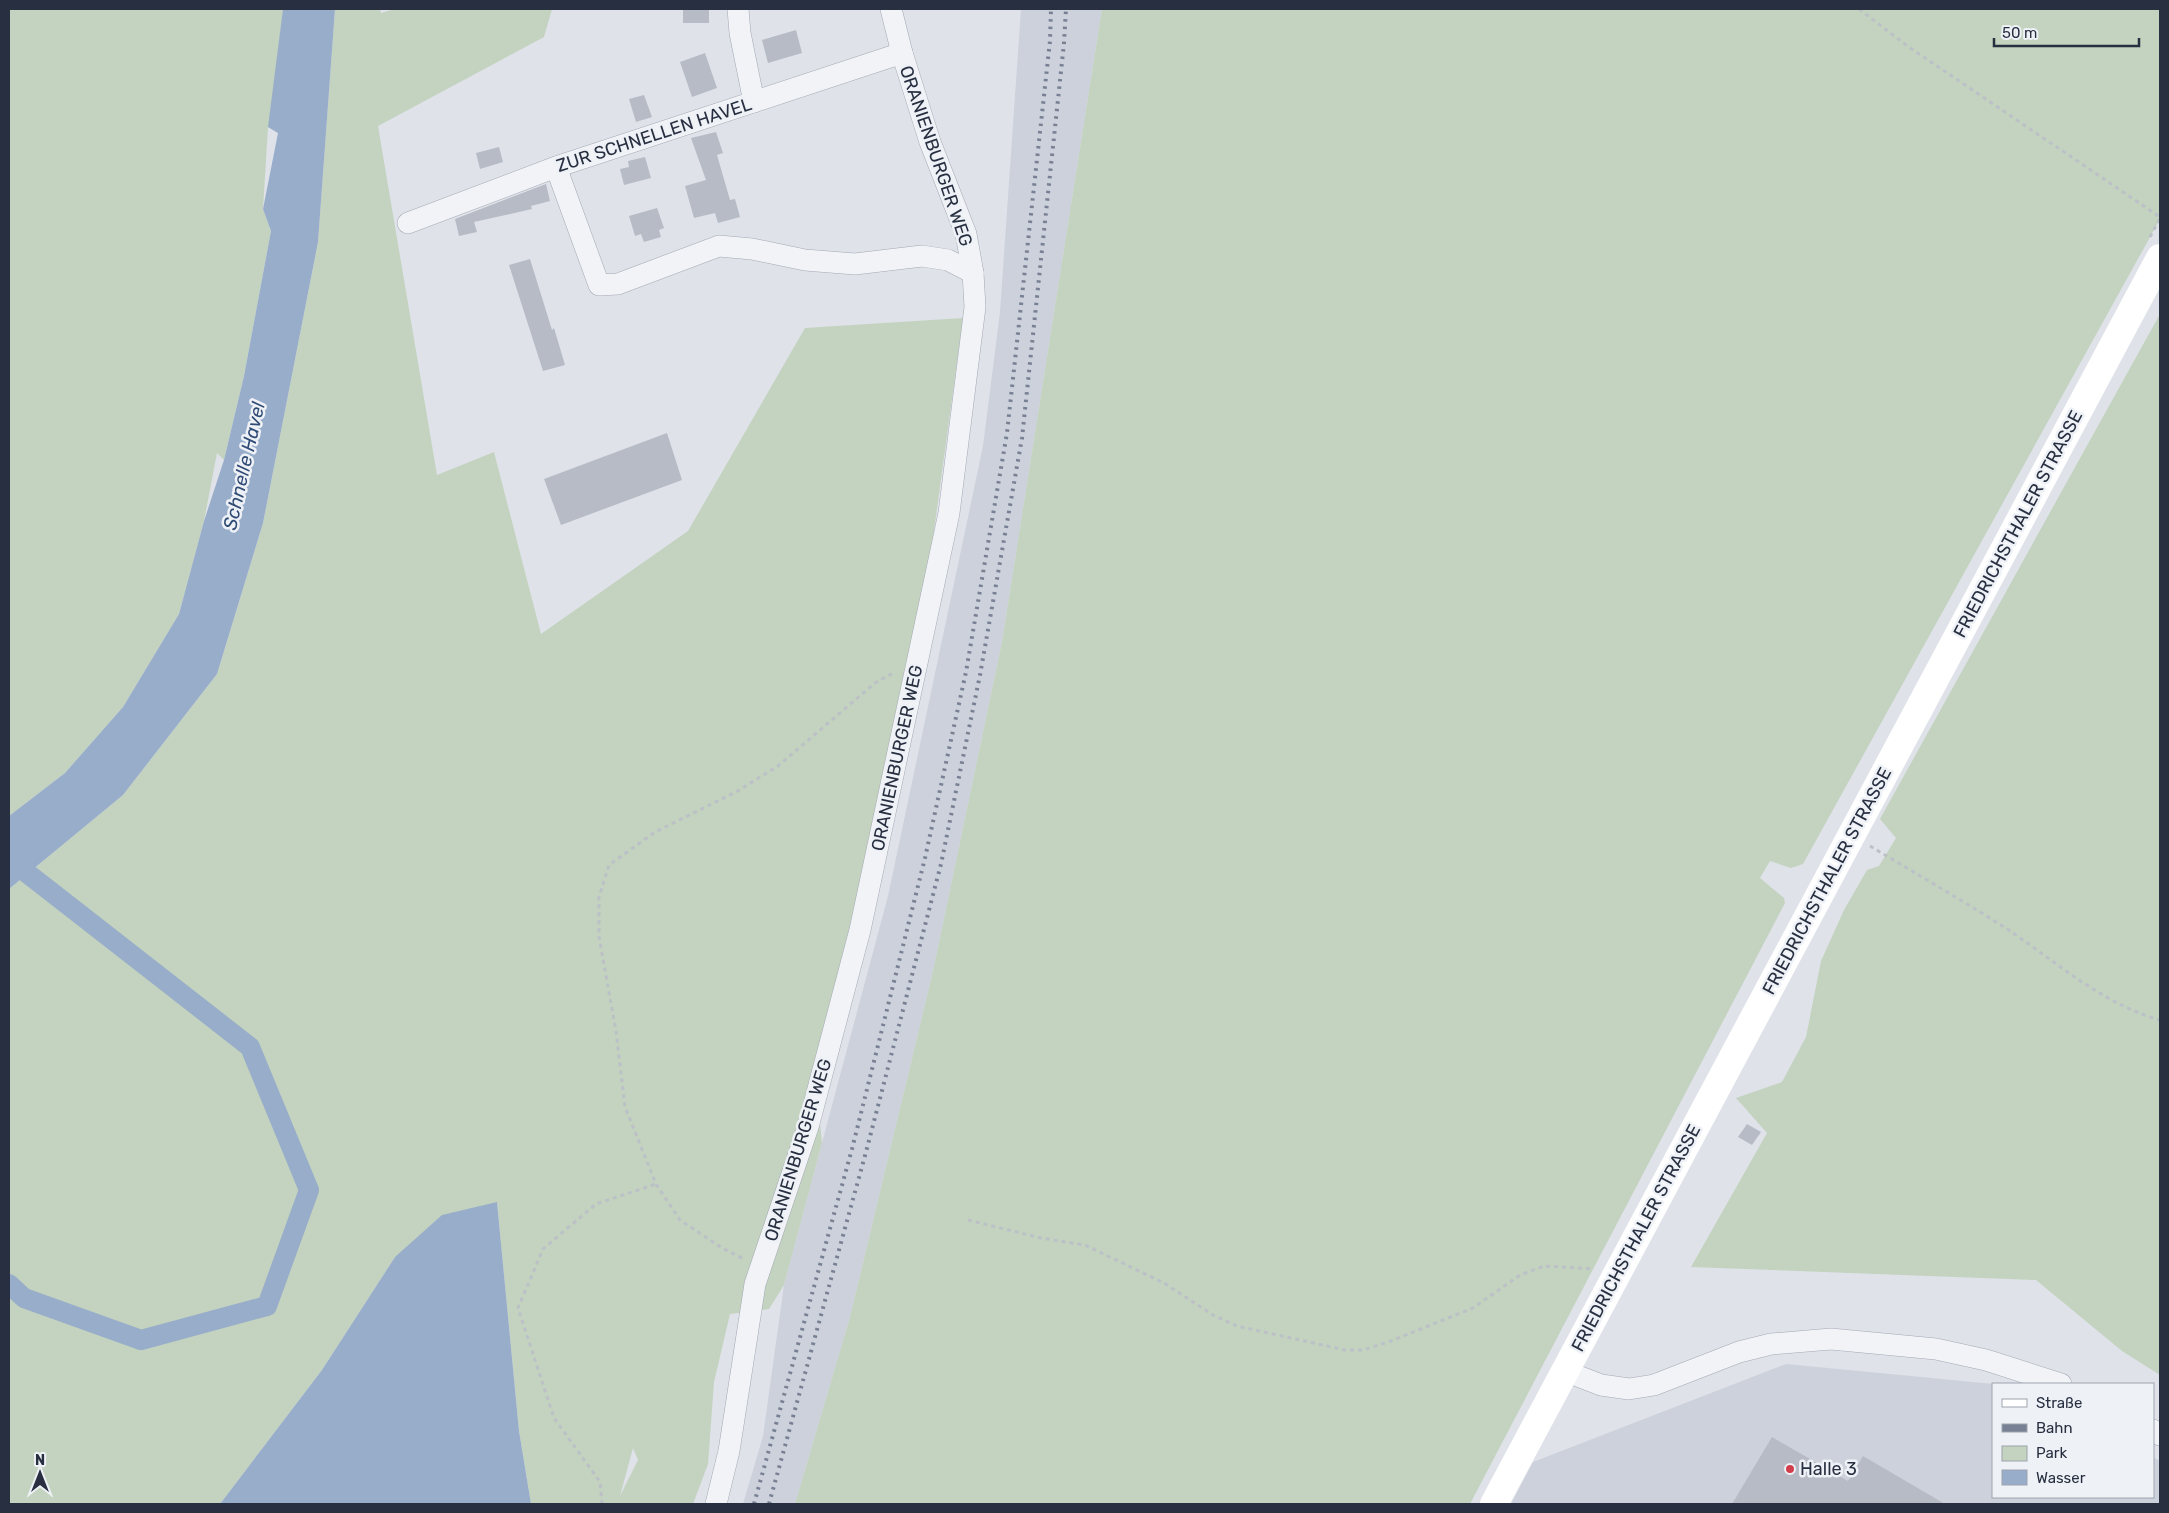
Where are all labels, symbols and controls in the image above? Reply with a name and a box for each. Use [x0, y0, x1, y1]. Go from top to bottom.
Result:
scale bar [1994, 15, 2139, 47]
text: 50 m [2002, 24, 2037, 42]
street label: ORANIENBURGER WEG [895, 63, 977, 249]
street label: ZUR SCHNELLEN HAVEL [554, 93, 754, 177]
water label: Schnelle Havel [218, 399, 270, 532]
street label: FRIEDRICHSTHALER STRASSE [1949, 407, 2087, 641]
street label: ORANIENBURGER WEG [867, 663, 927, 853]
street label: FRIEDRICHSTHALER STRASSE [1758, 764, 1896, 998]
street label: ORANIENBURGER WEG [760, 1056, 836, 1244]
street label: FRIEDRICHSTHALER STRASSE [1567, 1121, 1705, 1355]
legend [1992, 1383, 2154, 1498]
text: Straße [2036, 1394, 2082, 1412]
text: Bahn [2036, 1419, 2073, 1437]
text: Park [2036, 1444, 2067, 1462]
north arrow [15, 1448, 65, 1498]
text: N [35, 1452, 45, 1469]
place label: Halle 3 [1800, 1458, 1857, 1480]
marker: Halle 3 [1784, 1463, 1796, 1475]
text: Wasser [2036, 1469, 2086, 1487]

